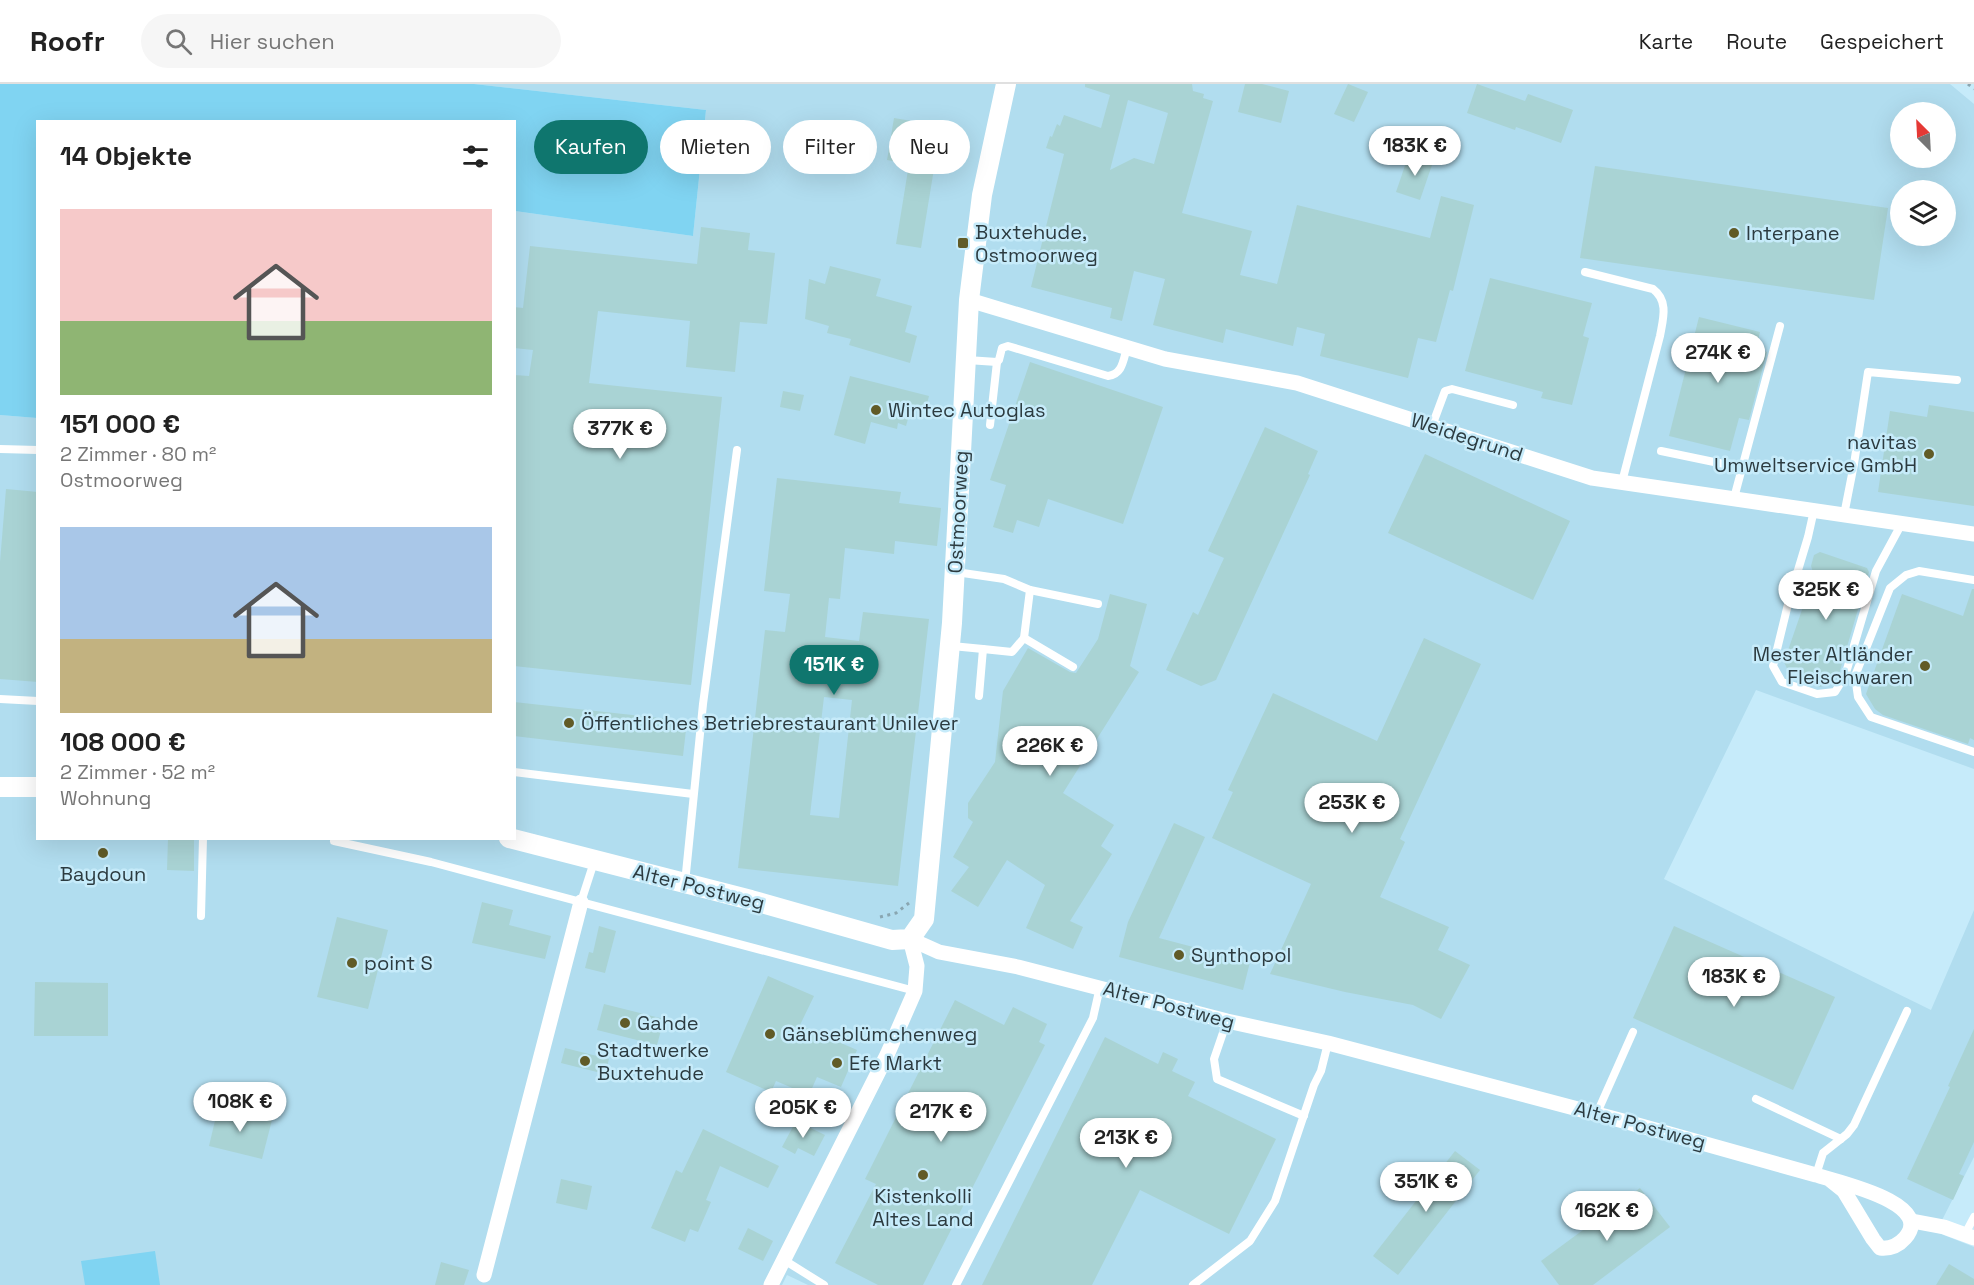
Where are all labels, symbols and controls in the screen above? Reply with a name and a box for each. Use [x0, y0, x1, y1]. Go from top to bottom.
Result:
search box [141, 14, 561, 68]
text: Roofr [30, 23, 105, 59]
icon: search [162, 25, 195, 58]
text: Hier suchen [210, 27, 335, 55]
text: Karte [1639, 28, 1693, 55]
text: Route [1726, 28, 1787, 55]
text: Gespeichert [1820, 28, 1944, 55]
north arrow [1890, 102, 1956, 168]
map controls [1890, 102, 1956, 246]
chip: Kaufen [534, 120, 648, 174]
chip: Mieten [660, 120, 771, 174]
chip: Filter [783, 120, 877, 174]
chip: Neu [889, 120, 970, 174]
pin: 183K € [1366, 126, 1464, 177]
text: 183K € [1383, 132, 1447, 158]
text: 14 Objekte [60, 139, 192, 173]
icon: filters [459, 140, 492, 173]
button: layers [1890, 180, 1956, 246]
place label: Buxtehude, Ostmoorweg [975, 219, 1098, 268]
place label: Interpane [1746, 220, 1840, 246]
marker: Interpane [1727, 226, 1741, 240]
marker: Buxtehude, Ostmoorweg [956, 236, 970, 250]
icon: home [222, 248, 330, 356]
pin: 274K € [1669, 333, 1767, 384]
text: 274K € [1685, 339, 1751, 365]
place label: Wintec Autoglas [888, 397, 1046, 423]
marker: Wintec Autoglas [869, 403, 883, 417]
text: 151 000 € [60, 407, 180, 441]
street label: Weidegrund [1408, 407, 1526, 467]
pin: 377K € [571, 409, 669, 460]
text: 377K € [587, 415, 653, 441]
place label: navitas Umweltservice GmbH [1714, 429, 1917, 478]
text: 2 Zimmer · 80 m² [60, 441, 216, 467]
marker: navitas Umweltservice GmbH [1922, 447, 1936, 461]
street label: Ostmoorweg [942, 450, 974, 574]
text: Ostmoorweg [60, 467, 183, 493]
icon: home [222, 566, 330, 674]
pin: 325K € [1777, 570, 1875, 621]
text: 325K € [1792, 576, 1860, 602]
place label: Mester Altländer Fleischwaren [1753, 641, 1913, 690]
pin: 151K € [785, 645, 883, 696]
text: 151K € [804, 651, 864, 677]
marker: Mester Altländer Fleischwaren [1918, 659, 1932, 673]
place label: Öffentliches Betriebrestaurant Unilever [581, 710, 958, 736]
marker: Öffentliches Betriebrestaurant Unilever [562, 716, 576, 730]
text: 108 000 € [60, 725, 186, 759]
pin: 226K € [1001, 726, 1099, 777]
text: 226K € [1016, 732, 1084, 758]
text: 2 Zimmer · 52 m² [60, 759, 215, 785]
pin: 253K € [1303, 783, 1401, 834]
text: Wohnung [60, 785, 151, 811]
text: 253K € [1318, 789, 1386, 815]
marker: Baydoun [96, 846, 110, 860]
street label: Alter Postweg [630, 858, 768, 916]
place label: Baydoun [60, 861, 146, 887]
place label: Synthopol [1191, 942, 1291, 968]
marker: Synthopol [1172, 948, 1186, 962]
place label: point S [364, 950, 433, 976]
marker: point S [345, 956, 359, 970]
pin: 183K € [1685, 957, 1783, 1008]
text: 183K € [1702, 963, 1766, 989]
street label: Alter Postweg [1100, 975, 1238, 1035]
place label: Gahde [637, 1010, 699, 1036]
marker: Gahde [618, 1016, 632, 1030]
place label: Gänseblümchenweg [782, 1021, 977, 1047]
marker: Gänseblümchenweg [763, 1027, 777, 1041]
place label: Stadtwerke Buxtehude [597, 1037, 709, 1086]
place label: Efe Markt [849, 1050, 942, 1076]
marker: Stadtwerke Buxtehude [578, 1054, 592, 1068]
marker: Efe Markt [830, 1056, 844, 1070]
pin: 108K € [191, 1082, 289, 1133]
text: 108K € [207, 1088, 273, 1114]
pin: 205K € [754, 1088, 852, 1139]
pin: 217K € [892, 1092, 990, 1143]
text: 205K € [769, 1094, 837, 1120]
street label: Alter Postweg [1571, 1095, 1709, 1155]
text: 217K € [909, 1098, 973, 1124]
pin: 213K € [1077, 1118, 1175, 1169]
text: 213K € [1094, 1124, 1158, 1150]
pin: 351K € [1377, 1162, 1475, 1213]
marker: Kistenkolli Altes Land [916, 1168, 930, 1182]
text: 351K € [1394, 1168, 1458, 1194]
place label: Kistenkolli Altes Land [872, 1183, 974, 1232]
pin: 162K € [1558, 1191, 1656, 1242]
text: 162K € [1575, 1197, 1639, 1223]

